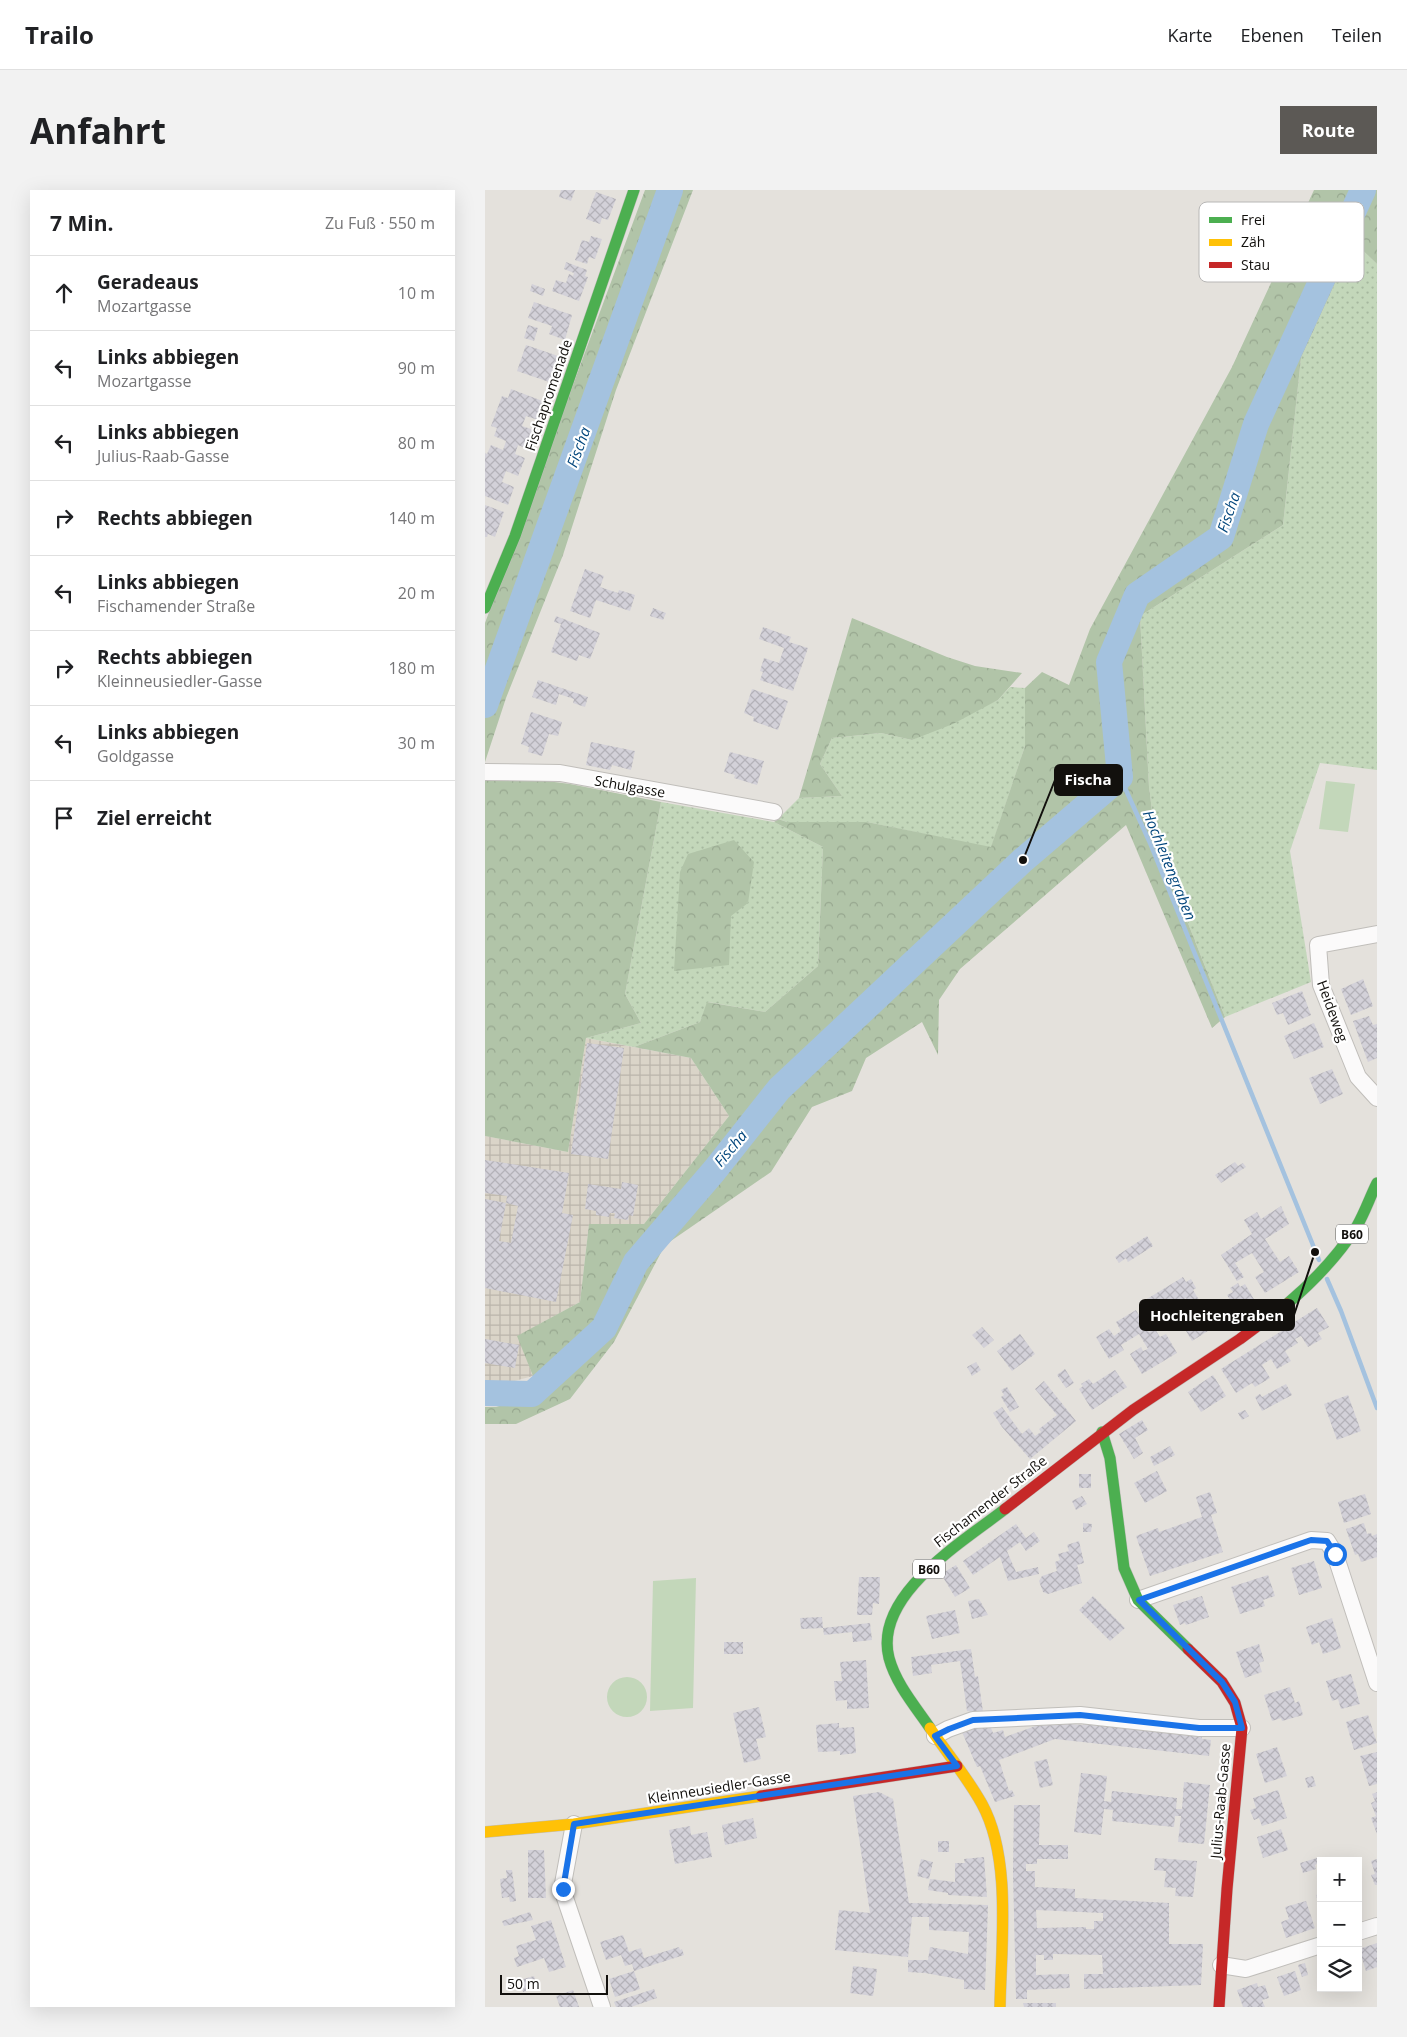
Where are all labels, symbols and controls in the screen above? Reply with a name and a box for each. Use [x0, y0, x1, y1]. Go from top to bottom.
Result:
text: Trailo [25, 18, 94, 51]
text: Karte [1168, 23, 1212, 47]
text: Ebenen [1240, 23, 1304, 47]
text: Teilen [1332, 23, 1382, 47]
button: Route [1280, 106, 1377, 154]
text: Anfahrt [30, 107, 166, 154]
legend [1199, 202, 1364, 282]
text: 7 Min. [50, 209, 113, 237]
text: Frei [1241, 210, 1265, 229]
text: Zu Fuß · 550 m [325, 212, 435, 234]
text: Zäh [1241, 232, 1265, 251]
text: Stau [1241, 255, 1270, 274]
text: Geradeaus [97, 269, 199, 295]
icon: ahead [50, 279, 78, 307]
text: 10 m [398, 282, 435, 304]
text: Mozartgasse [97, 295, 191, 317]
street label: Fischapromenade [520, 337, 576, 453]
text: Links abbiegen [97, 344, 239, 370]
icon: left [50, 354, 78, 382]
text: 90 m [398, 357, 435, 379]
text: Mozartgasse [97, 370, 191, 392]
text: Links abbiegen [97, 419, 239, 445]
water label: Fischa [562, 424, 595, 470]
icon: left [50, 429, 78, 457]
text: 80 m [398, 432, 435, 454]
text: Julius-Raab-Gasse [97, 445, 229, 467]
water label: Fischa [1212, 489, 1244, 535]
icon: right [50, 504, 78, 532]
text: Rechts abbiegen [97, 505, 253, 531]
text: 140 m [389, 507, 435, 529]
text: Links abbiegen [97, 569, 239, 595]
icon: left [50, 579, 78, 607]
text: 20 m [398, 582, 435, 604]
text: Fischamender Straße [97, 595, 255, 617]
text: Rechts abbiegen [97, 644, 253, 670]
icon: right [50, 654, 78, 682]
text: 180 m [389, 657, 435, 679]
text: Kleinneusiedler-Gasse [97, 670, 262, 692]
text: Links abbiegen [97, 719, 239, 745]
icon: left [50, 729, 78, 757]
text: 30 m [398, 732, 435, 754]
text: Goldgasse [97, 745, 174, 767]
callout: Fischa [1055, 765, 1122, 795]
text: Fischa [1065, 769, 1111, 789]
street label: Schulgasse [593, 770, 667, 802]
icon: arrive [50, 804, 78, 832]
text: Ziel erreicht [97, 805, 212, 831]
water label: Hochleitengraben [1139, 807, 1201, 923]
street label: Heideweg [1313, 977, 1353, 1045]
water label: Fischa [709, 1125, 751, 1170]
road number: B60 [1336, 1224, 1368, 1244]
callout: Hochleitengraben [1140, 1300, 1294, 1330]
text: Hochleitengraben [1150, 1305, 1284, 1325]
street label: Fischamender Straße [930, 1451, 1051, 1551]
route start [1324, 1543, 1347, 1566]
road number: B60 [913, 1560, 945, 1578]
street label: Julius-Raab-Gasse [1205, 1742, 1235, 1861]
street label: Kleinneusiedler-Gasse [646, 1766, 792, 1808]
map controls [1317, 1857, 1362, 1992]
button: + [1317, 1857, 1362, 1902]
route end [552, 1878, 575, 1901]
button: − [1317, 1902, 1362, 1947]
button: layers [1317, 1947, 1362, 1992]
scale bar [500, 1972, 607, 1995]
text: 50 m [507, 1974, 540, 1993]

